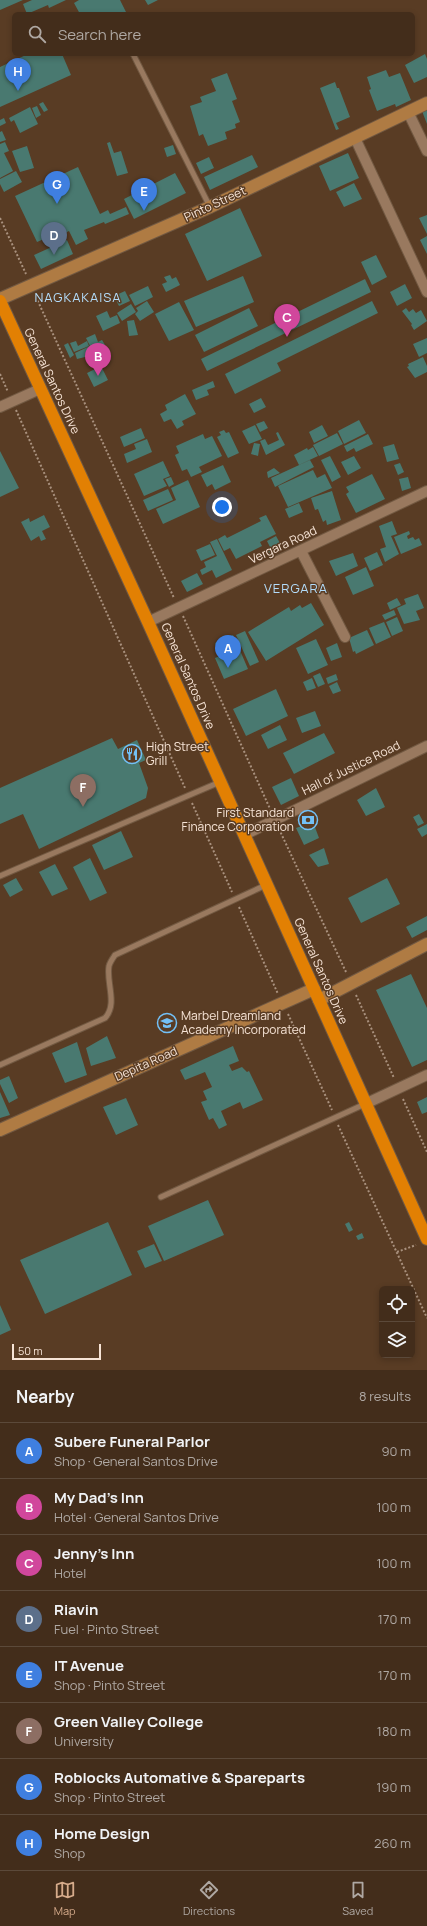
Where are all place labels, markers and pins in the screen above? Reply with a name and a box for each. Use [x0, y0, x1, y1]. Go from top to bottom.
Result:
pin: H [5, 58, 31, 91]
pin: G [44, 171, 70, 204]
pin: E [131, 178, 157, 211]
pin: D [41, 222, 67, 255]
pin: C [274, 304, 300, 337]
pin: B [85, 343, 111, 376]
pin: A [215, 635, 241, 668]
place label: High Street Grill [146, 738, 209, 769]
restaurant icon: High Street Grill [121, 743, 143, 765]
pin: F [70, 774, 96, 807]
place label: First Standard Finance Corporation [182, 804, 294, 835]
bank icon: First Standard Finance Corporation [297, 809, 319, 831]
place label: Marbel Dreamland Academy Incorporated [181, 1007, 306, 1038]
school or university icon: Marbel Dreamland Academy Incorporated [156, 1012, 178, 1034]

